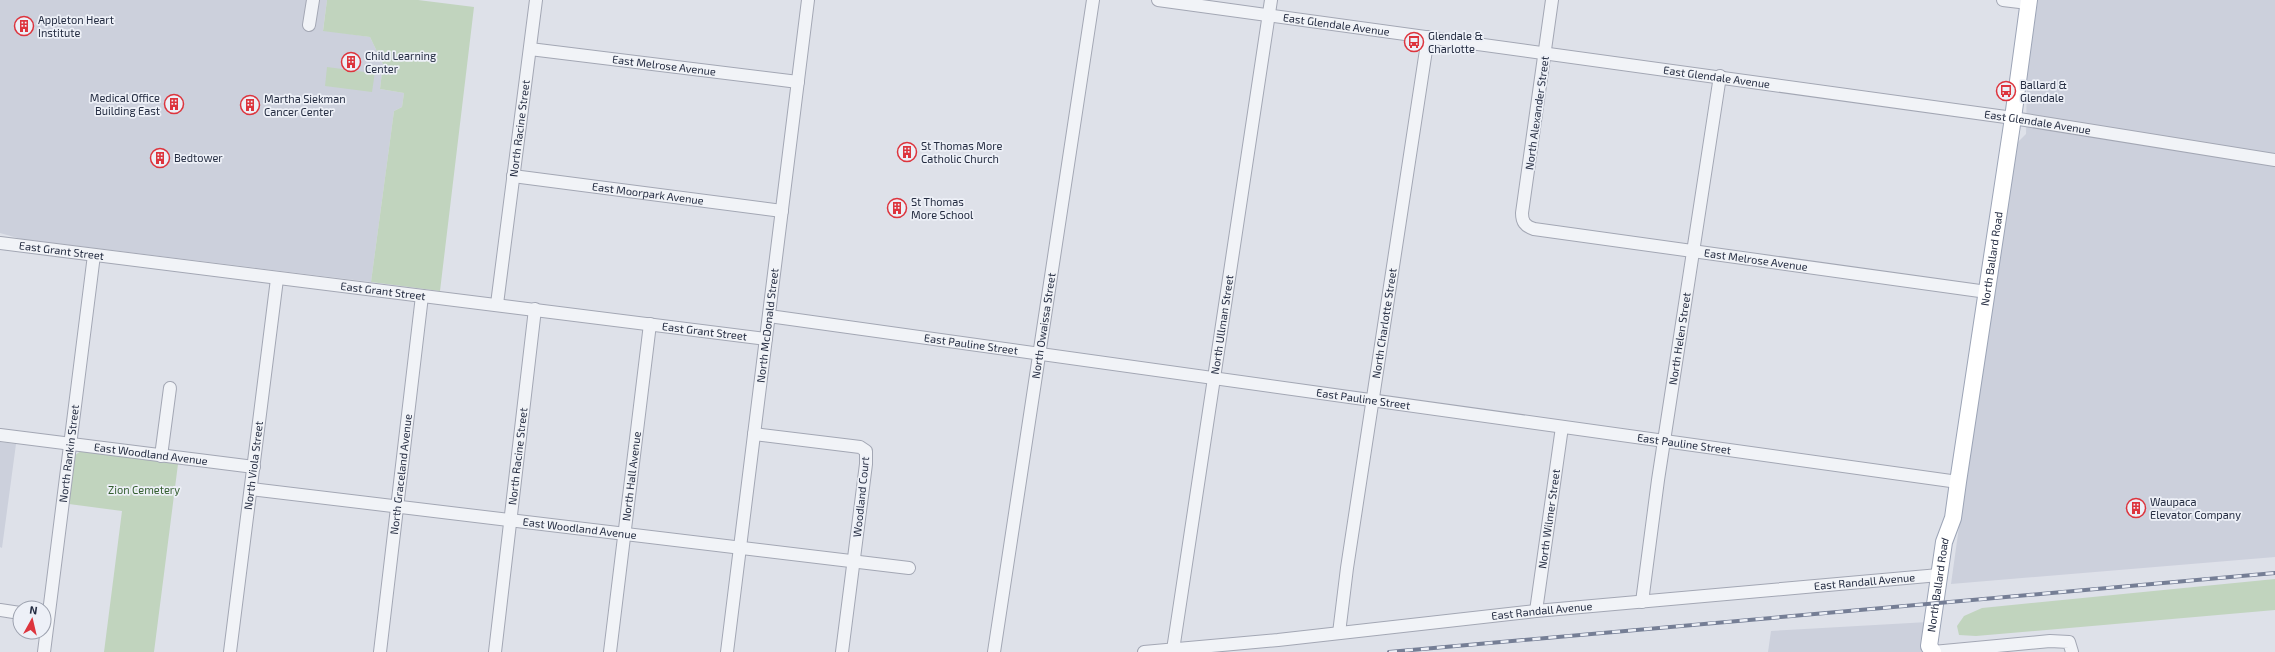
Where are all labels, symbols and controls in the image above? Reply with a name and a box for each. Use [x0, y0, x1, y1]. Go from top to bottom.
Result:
street label: East Glendale Avenue [1282, 10, 1391, 38]
place label: Appleton Heart Institute [38, 13, 114, 39]
building icon: Appleton Heart Institute [13, 15, 35, 37]
place label: Glendale & Charlotte [1428, 29, 1483, 55]
bus stop icon: Glendale & Charlotte [1403, 31, 1425, 53]
place label: Child Learning Center [365, 49, 436, 75]
building icon: Child Learning Center [340, 51, 362, 73]
street label: East Melrose Avenue [611, 52, 717, 78]
street label: North Alexander Street [1522, 55, 1551, 171]
street label: East Glendale Avenue [1663, 63, 1771, 90]
place label: Ballard & Glendale [2020, 78, 2067, 104]
street label: North Racine Street [506, 79, 532, 178]
bus stop icon: Ballard & Glendale [1995, 80, 2017, 102]
place label: Medical Office Building East [90, 91, 160, 117]
place label: Martha Siekman Cancer Center [264, 92, 346, 118]
building icon: Medical Office Building East [163, 93, 185, 115]
building icon: Martha Siekman Cancer Center [239, 94, 261, 116]
street label: East Glendale Avenue [1984, 107, 2092, 136]
place label: St Thomas More Catholic Church [921, 139, 1002, 165]
building icon: St Thomas More Catholic Church [896, 141, 918, 163]
building icon: Bedtower [149, 147, 171, 169]
place label: Bedtower [174, 151, 223, 164]
street label: East Moorpark Avenue [591, 179, 705, 207]
place label: St Thomas More School [911, 195, 974, 221]
building icon: St Thomas More School [886, 197, 908, 219]
street label: North Ballard Road [1978, 211, 2005, 307]
street label: East Grant Street [18, 238, 105, 262]
street label: East Melrose Avenue [1703, 246, 1809, 273]
street label: North McDonald Street [754, 267, 781, 383]
street label: North Charlotte Street [1369, 267, 1399, 379]
street label: North Owaissa Street [1029, 272, 1058, 380]
street label: North Ullman Street [1208, 274, 1235, 375]
street label: East Grant Street [340, 279, 426, 302]
street label: North Helen Street [1666, 291, 1693, 386]
street label: East Grant Street [661, 319, 748, 343]
street label: East Pauline Street [923, 331, 1019, 357]
street label: East Pauline Street [1316, 385, 1411, 411]
street label: North Rankin Street [56, 404, 81, 503]
street label: North Racine Street [505, 407, 529, 506]
street label: North Graceland Avenue [387, 413, 414, 535]
street label: North Viola Street [241, 420, 265, 511]
street label: East Pauline Street [1636, 430, 1732, 456]
street label: North Hall Avenue [619, 431, 643, 522]
street label: East Woodland Avenue [93, 440, 209, 467]
street label: Woodland Court [850, 456, 871, 538]
street label: North Wilmer Street [1535, 468, 1562, 570]
park label: Zion Cemetery [108, 483, 180, 496]
place label: Waupaca Elevator Company [2150, 495, 2241, 521]
building icon: Waupaca Elevator Company [2125, 497, 2147, 519]
street label: East Woodland Avenue [522, 515, 637, 541]
street label: North Ballard Road [1924, 535, 1951, 633]
street label: East Randall Avenue [1813, 570, 1916, 592]
street label: East Randall Avenue [1491, 599, 1593, 622]
north arrow [12, 600, 52, 640]
text: N [29, 603, 38, 617]

